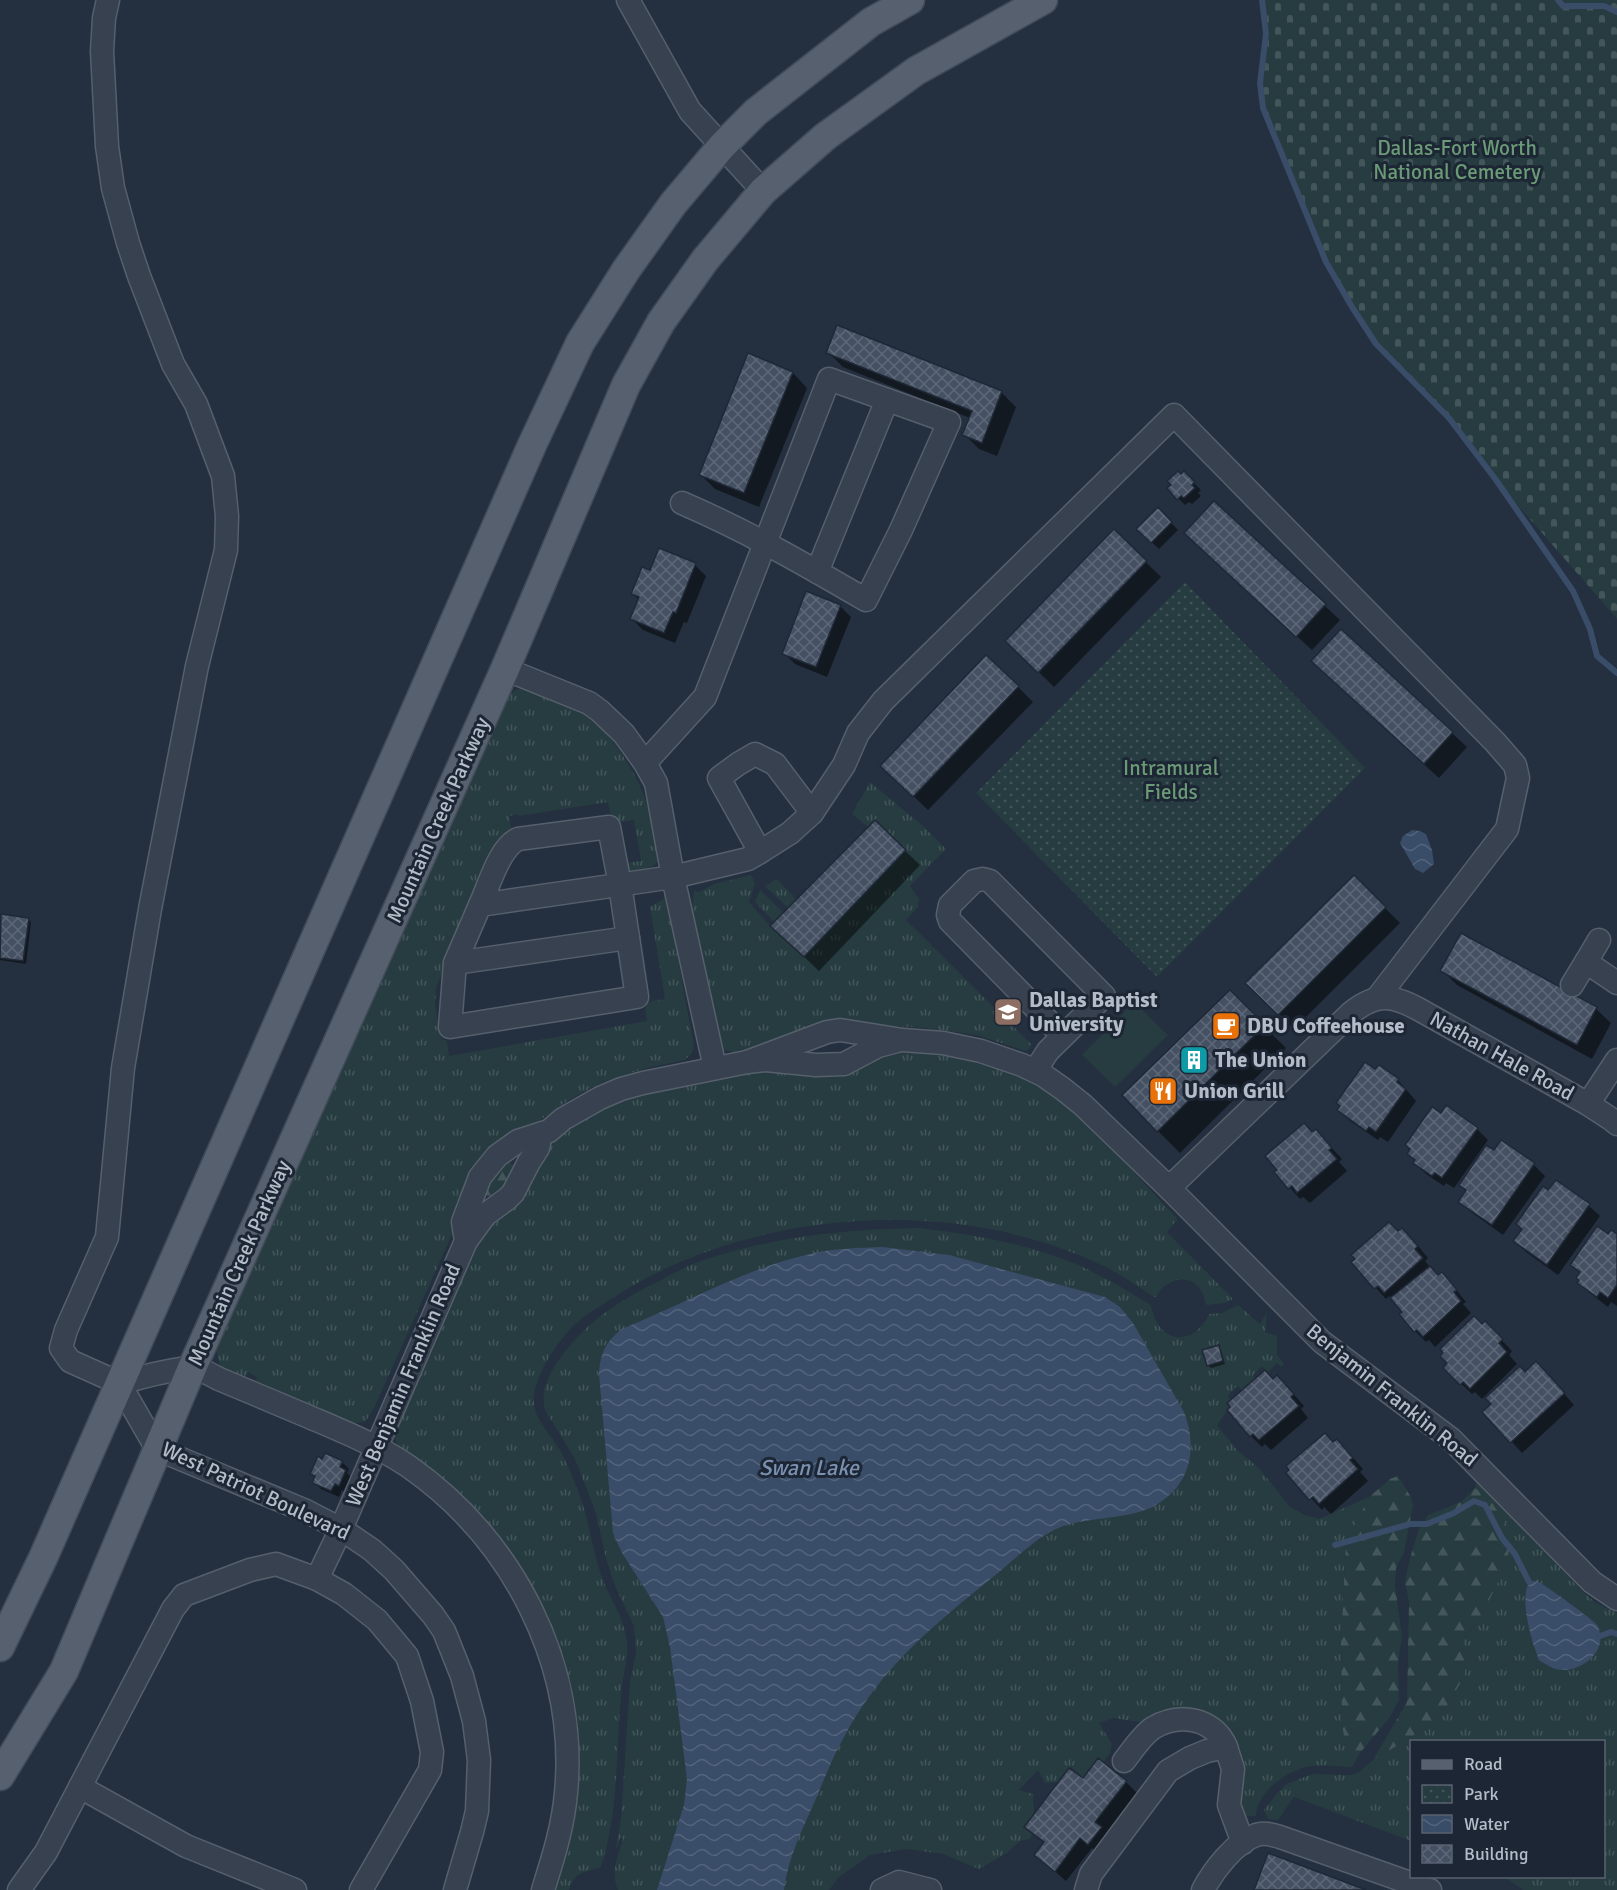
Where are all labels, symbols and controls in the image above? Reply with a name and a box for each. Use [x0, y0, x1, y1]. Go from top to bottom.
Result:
park label: Dallas-Fort Worth National Cemetery [1373, 135, 1541, 185]
street label: Mountain Creek Parkway [381, 713, 495, 927]
park label: Intramural Fields [1123, 755, 1219, 805]
place label: Dallas Baptist University [1029, 987, 1158, 1037]
school or university icon: Dallas Baptist University [992, 996, 1024, 1028]
street label: Nathan Hale Road [1425, 1006, 1579, 1106]
cafe icon: DBU Coffeehouse [1210, 1010, 1242, 1042]
place label: DBU Coffeehouse [1247, 1013, 1405, 1039]
building icon: The Union [1178, 1044, 1210, 1076]
place label: The Union [1215, 1047, 1307, 1073]
restaurant icon: Union Grill [1147, 1075, 1179, 1107]
place label: Union Grill [1184, 1078, 1285, 1104]
street label: Mountain Creek Parkway [182, 1156, 296, 1370]
street label: West Benjamin Franklin Road [340, 1260, 466, 1510]
street label: Benjamin Franklin Road [1301, 1318, 1483, 1472]
street label: West Patriot Boulevard [158, 1436, 354, 1546]
water label: Swan Lake [759, 1454, 860, 1481]
legend [1410, 1740, 1605, 1878]
text: Road [1464, 1753, 1503, 1775]
text: Park [1464, 1783, 1499, 1805]
text: Water [1464, 1813, 1510, 1835]
text: Building [1464, 1843, 1528, 1865]

